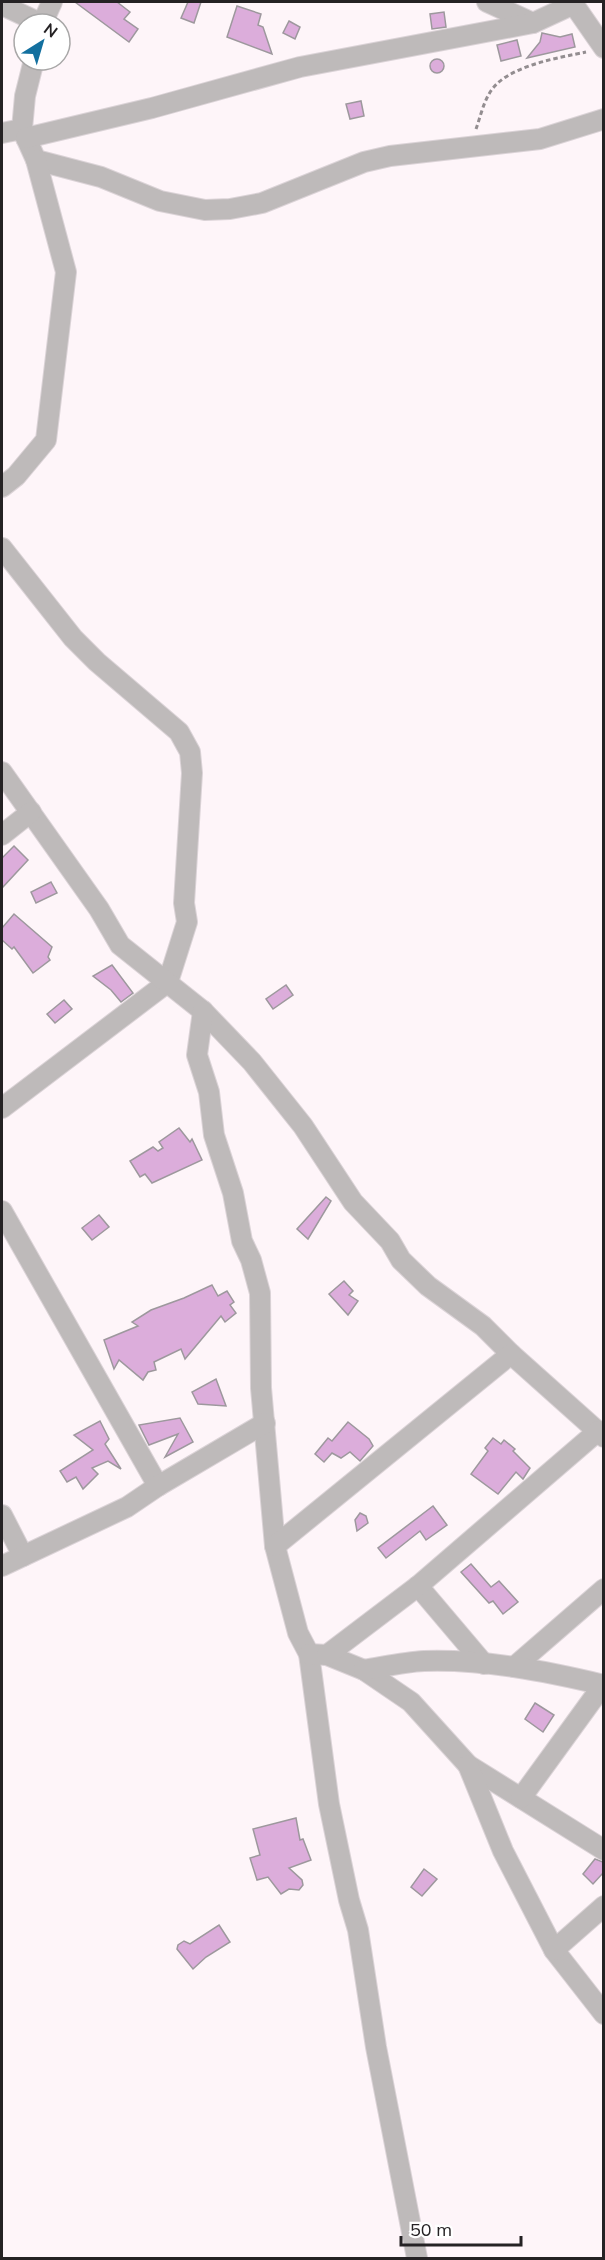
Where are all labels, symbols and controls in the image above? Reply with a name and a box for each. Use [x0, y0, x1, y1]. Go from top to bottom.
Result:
north arrow [12, 12, 72, 72]
text: N [40, 18, 62, 42]
scale bar [401, 2209, 521, 2247]
text: 50 m [410, 2218, 452, 2241]

